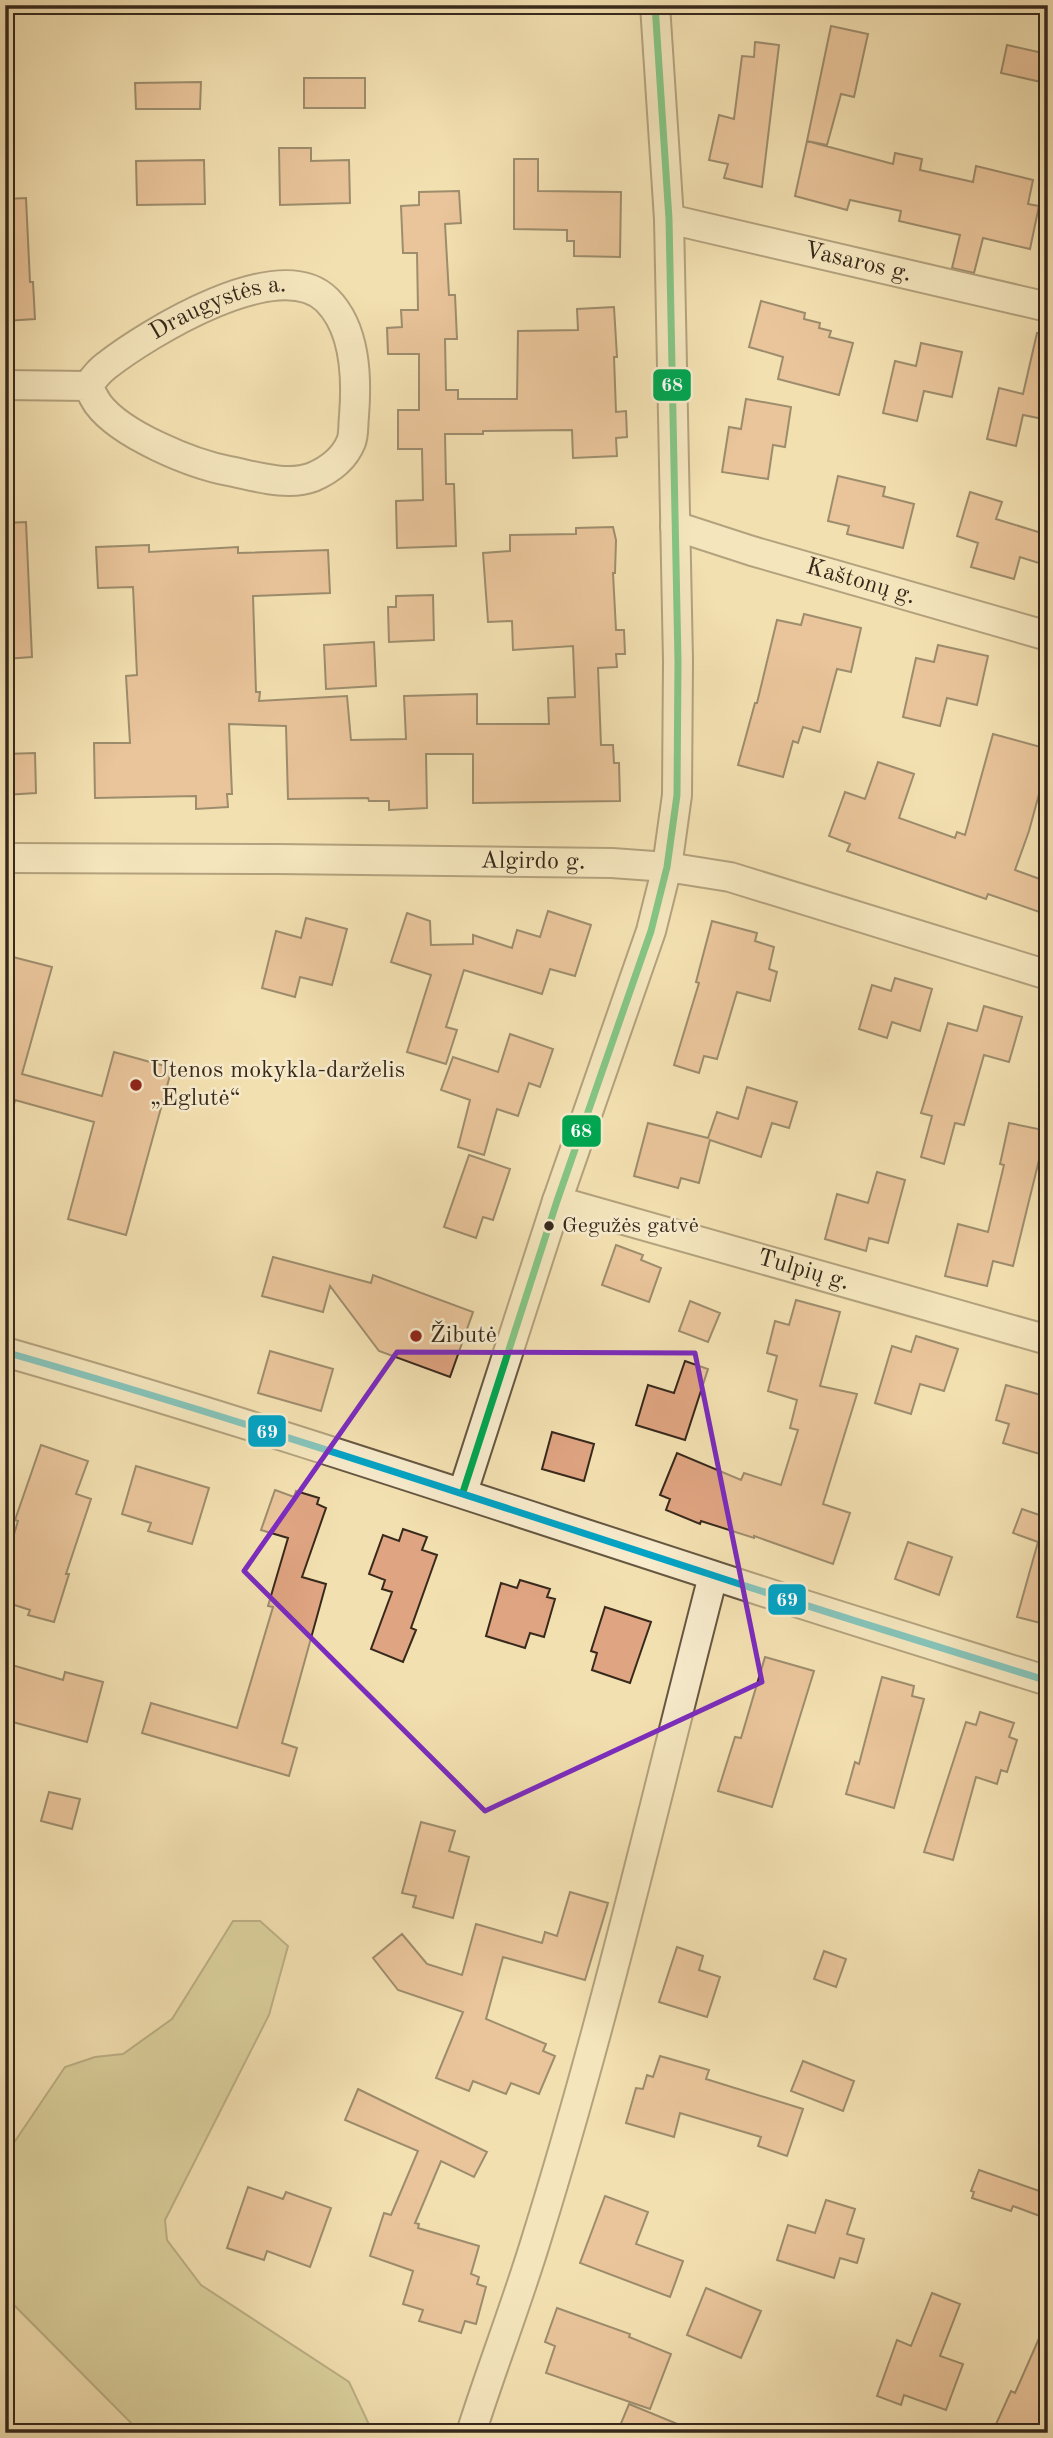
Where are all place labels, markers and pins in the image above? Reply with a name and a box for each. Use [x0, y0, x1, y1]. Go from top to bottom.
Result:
place label: Utenos mokykla-darželis „Eglutė“ [150, 1059, 405, 1111]
marker: Utenos mokykla-darželis „Eglutė“ [128, 1077, 144, 1093]
place label: Gegužės gatvė [562, 1215, 699, 1237]
marker: Gegužės gatvė [542, 1219, 556, 1233]
place label: Žibutė [430, 1320, 497, 1348]
marker: Žibutė [408, 1328, 424, 1344]

